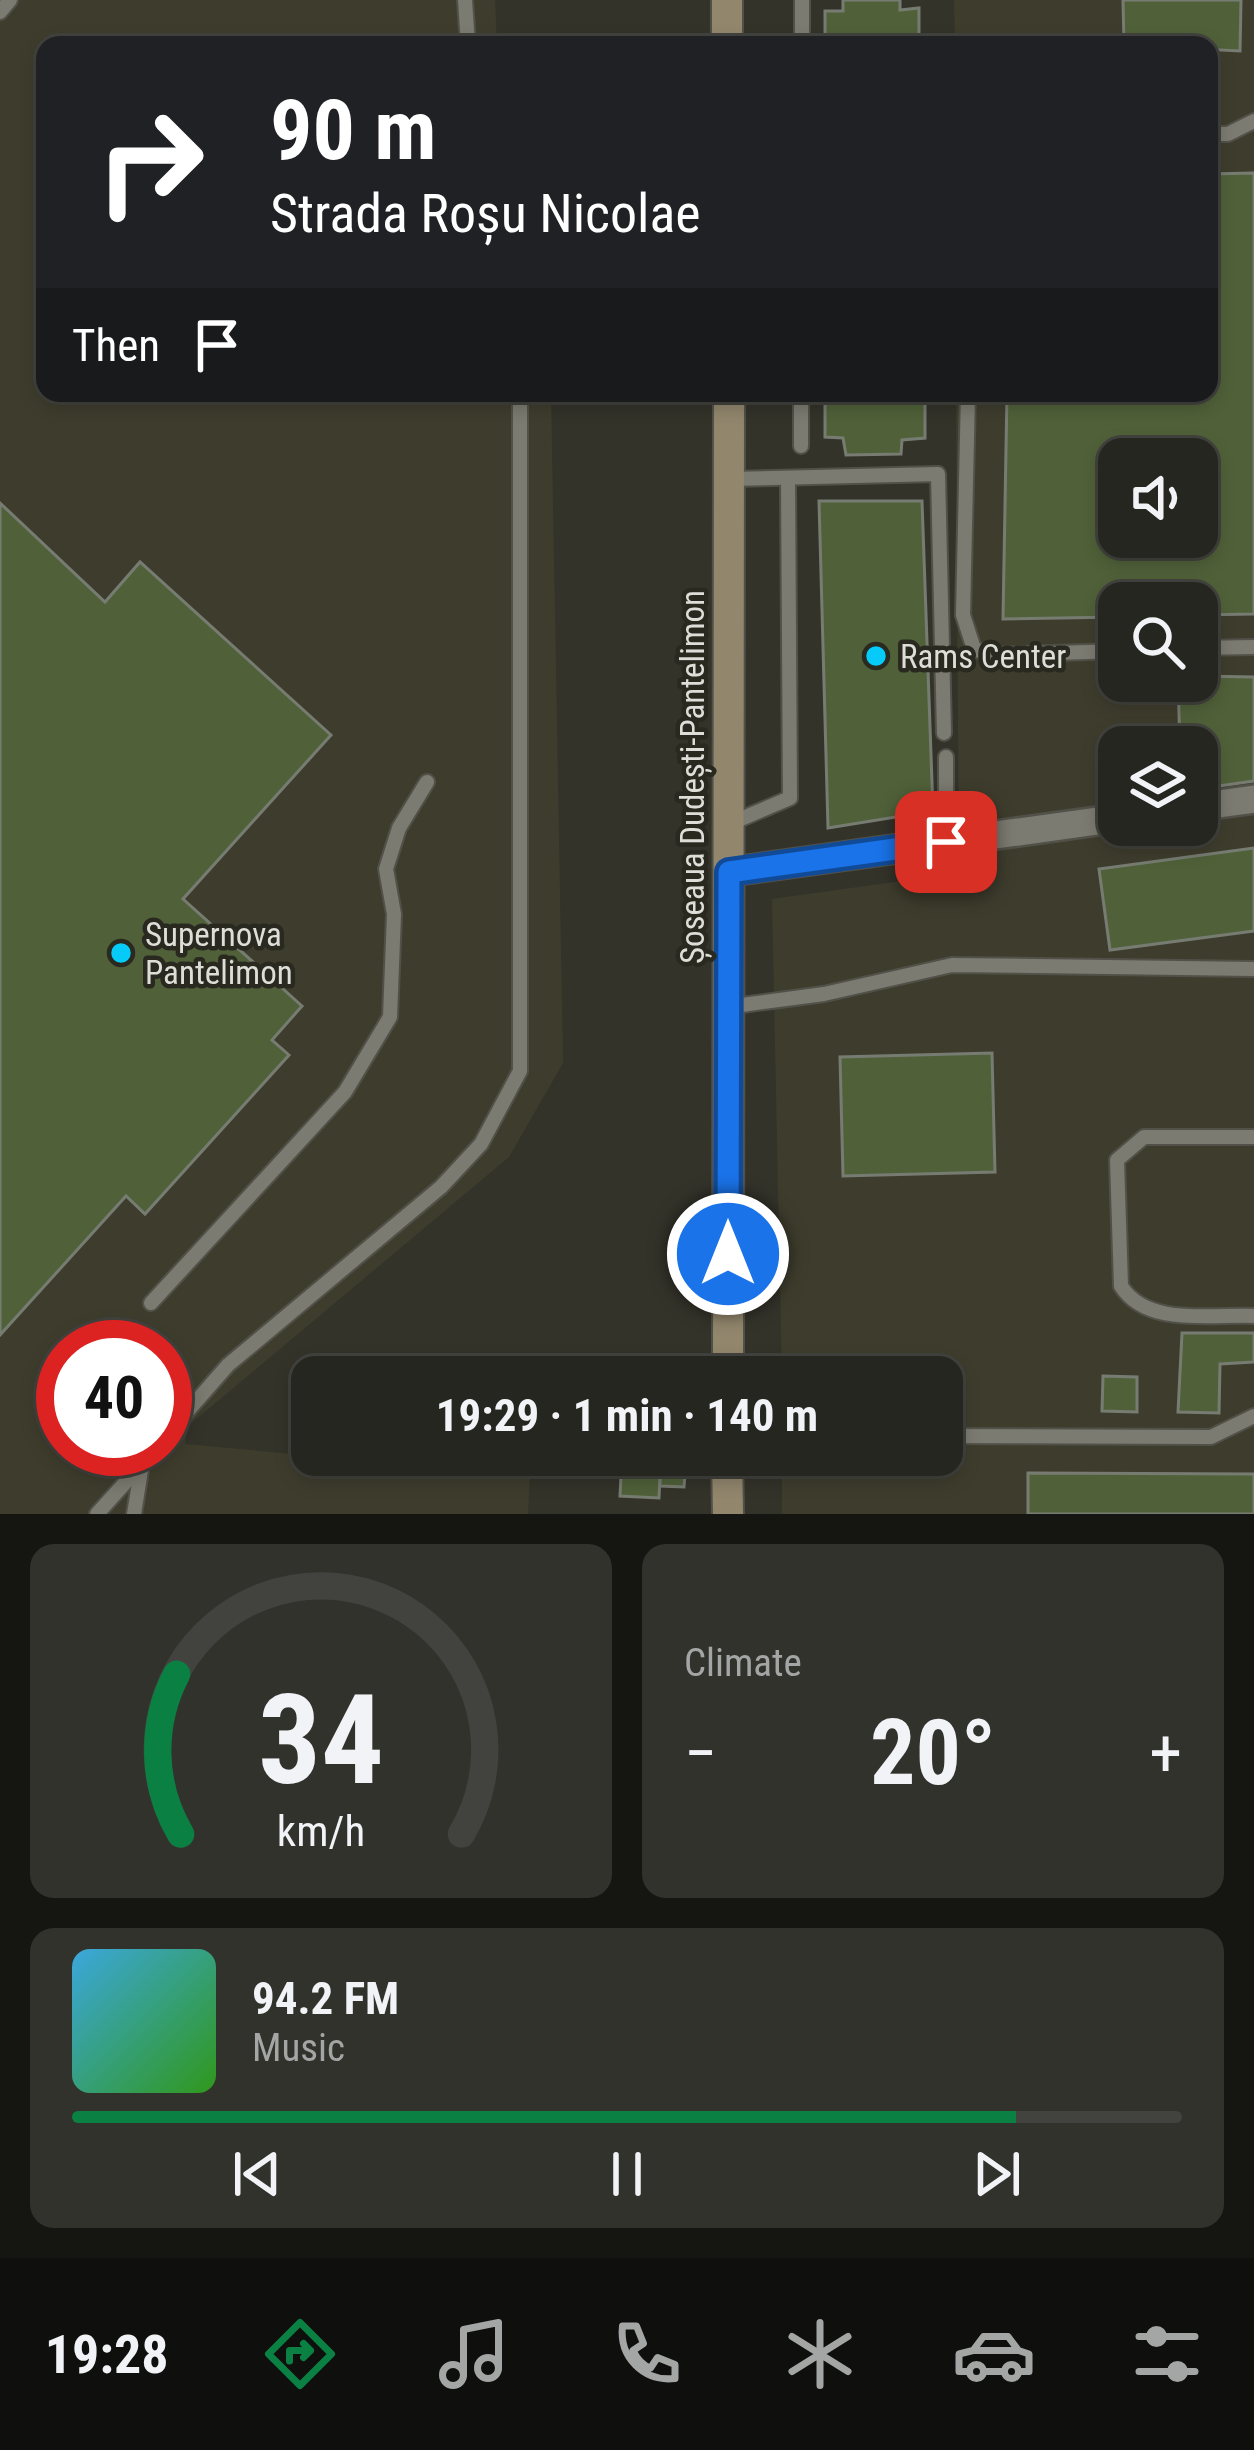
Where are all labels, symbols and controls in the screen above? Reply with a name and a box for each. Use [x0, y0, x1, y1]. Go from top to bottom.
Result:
text: 90 m [270, 81, 437, 180]
icon: right [72, 84, 228, 240]
text: Strada Roșu Nicolae [270, 182, 701, 245]
icon: arrive [184, 312, 250, 378]
text: Then [72, 319, 160, 372]
map controls [1098, 438, 1218, 846]
button: sound [1098, 438, 1218, 558]
button: search [1098, 582, 1218, 702]
street label: Șoseaua Dudești-Pantelimon [673, 590, 713, 964]
place label: Rams Center [900, 637, 1066, 676]
marker: Rams Center [863, 643, 889, 669]
button: layers [1098, 726, 1218, 846]
pin [895, 791, 997, 893]
icon: arrive [913, 809, 979, 875]
place label: Supernova Pantelimon [145, 915, 293, 992]
marker: Supernova Pantelimon [108, 940, 134, 966]
position arrow [665, 1191, 791, 1317]
speed limit sign: 40 [36, 1320, 192, 1476]
text: 19:29 · 1 min · 140 m [436, 1389, 818, 1442]
text: Climate [684, 1640, 802, 1686]
text: 34 [258, 1667, 384, 1813]
text: 20° [870, 1701, 996, 1806]
text: − [684, 1715, 717, 1792]
text: + [1149, 1715, 1182, 1792]
text: km/h [277, 1806, 365, 1856]
text: 94.2 FM [252, 1972, 399, 2025]
text: Music [252, 2025, 345, 2071]
icon: previous [224, 2141, 290, 2207]
icon: pause [594, 2141, 660, 2207]
icon: next [964, 2141, 1030, 2207]
icon: directions [258, 2312, 342, 2396]
icon: music [432, 2312, 516, 2396]
icon: phone [605, 2312, 689, 2396]
icon: climate [778, 2312, 862, 2396]
icon: car [952, 2312, 1036, 2396]
icon: filters [1125, 2312, 1209, 2396]
text: 19:28 [45, 2323, 169, 2386]

